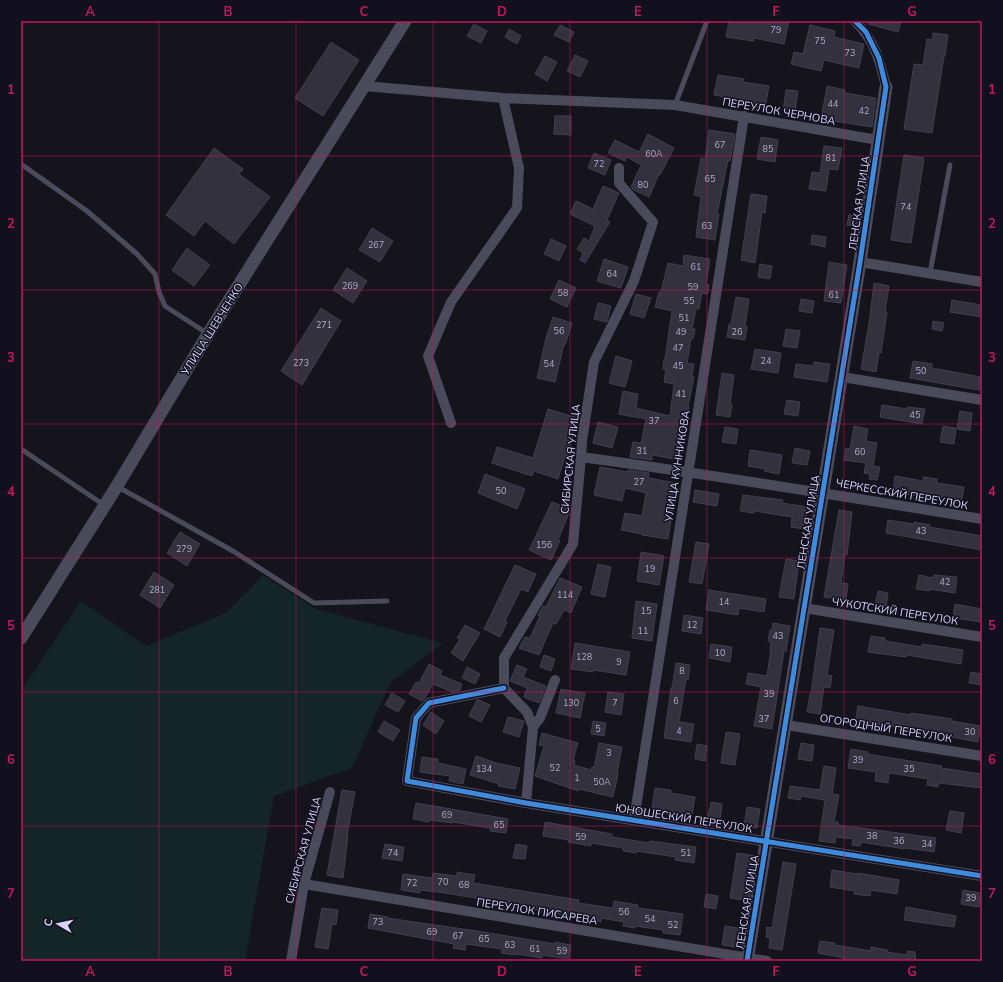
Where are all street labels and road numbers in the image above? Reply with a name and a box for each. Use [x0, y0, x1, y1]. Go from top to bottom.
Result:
street label: ПЕРЕУЛОК ЧЕРНОВА [721, 94, 837, 129]
street label: ЛЕНСКАЯ УЛИЦА [845, 155, 874, 251]
street label: УЛИЦА ШЕВЧЕНКО [177, 280, 247, 379]
street label: СИБИРСКАЯ УЛИЦА [557, 403, 584, 515]
street label: УЛИЦА КУННИКОВА [661, 409, 694, 524]
street label: ЛЕНСКАЯ УЛИЦА [794, 474, 823, 570]
street label: ЧЕРКЕССКИЙ ПЕРЕУЛОК [835, 475, 969, 514]
street label: ЧУКОТСКИЙ ПЕРЕУЛОК [831, 594, 959, 629]
street label: ОГОРОДНЫЙ ПЕРЕУЛОК [819, 711, 953, 746]
street label: СИБИРСКАЯ УЛИЦА [282, 795, 325, 905]
street label: ЮНОШЕСКИЙ ПЕРЕУЛОК [614, 800, 753, 837]
street label: ЛЕНСКАЯ УЛИЦА [733, 854, 762, 950]
street label: ПЕРЕУЛОК ПИСАРЕВА [475, 895, 598, 928]

